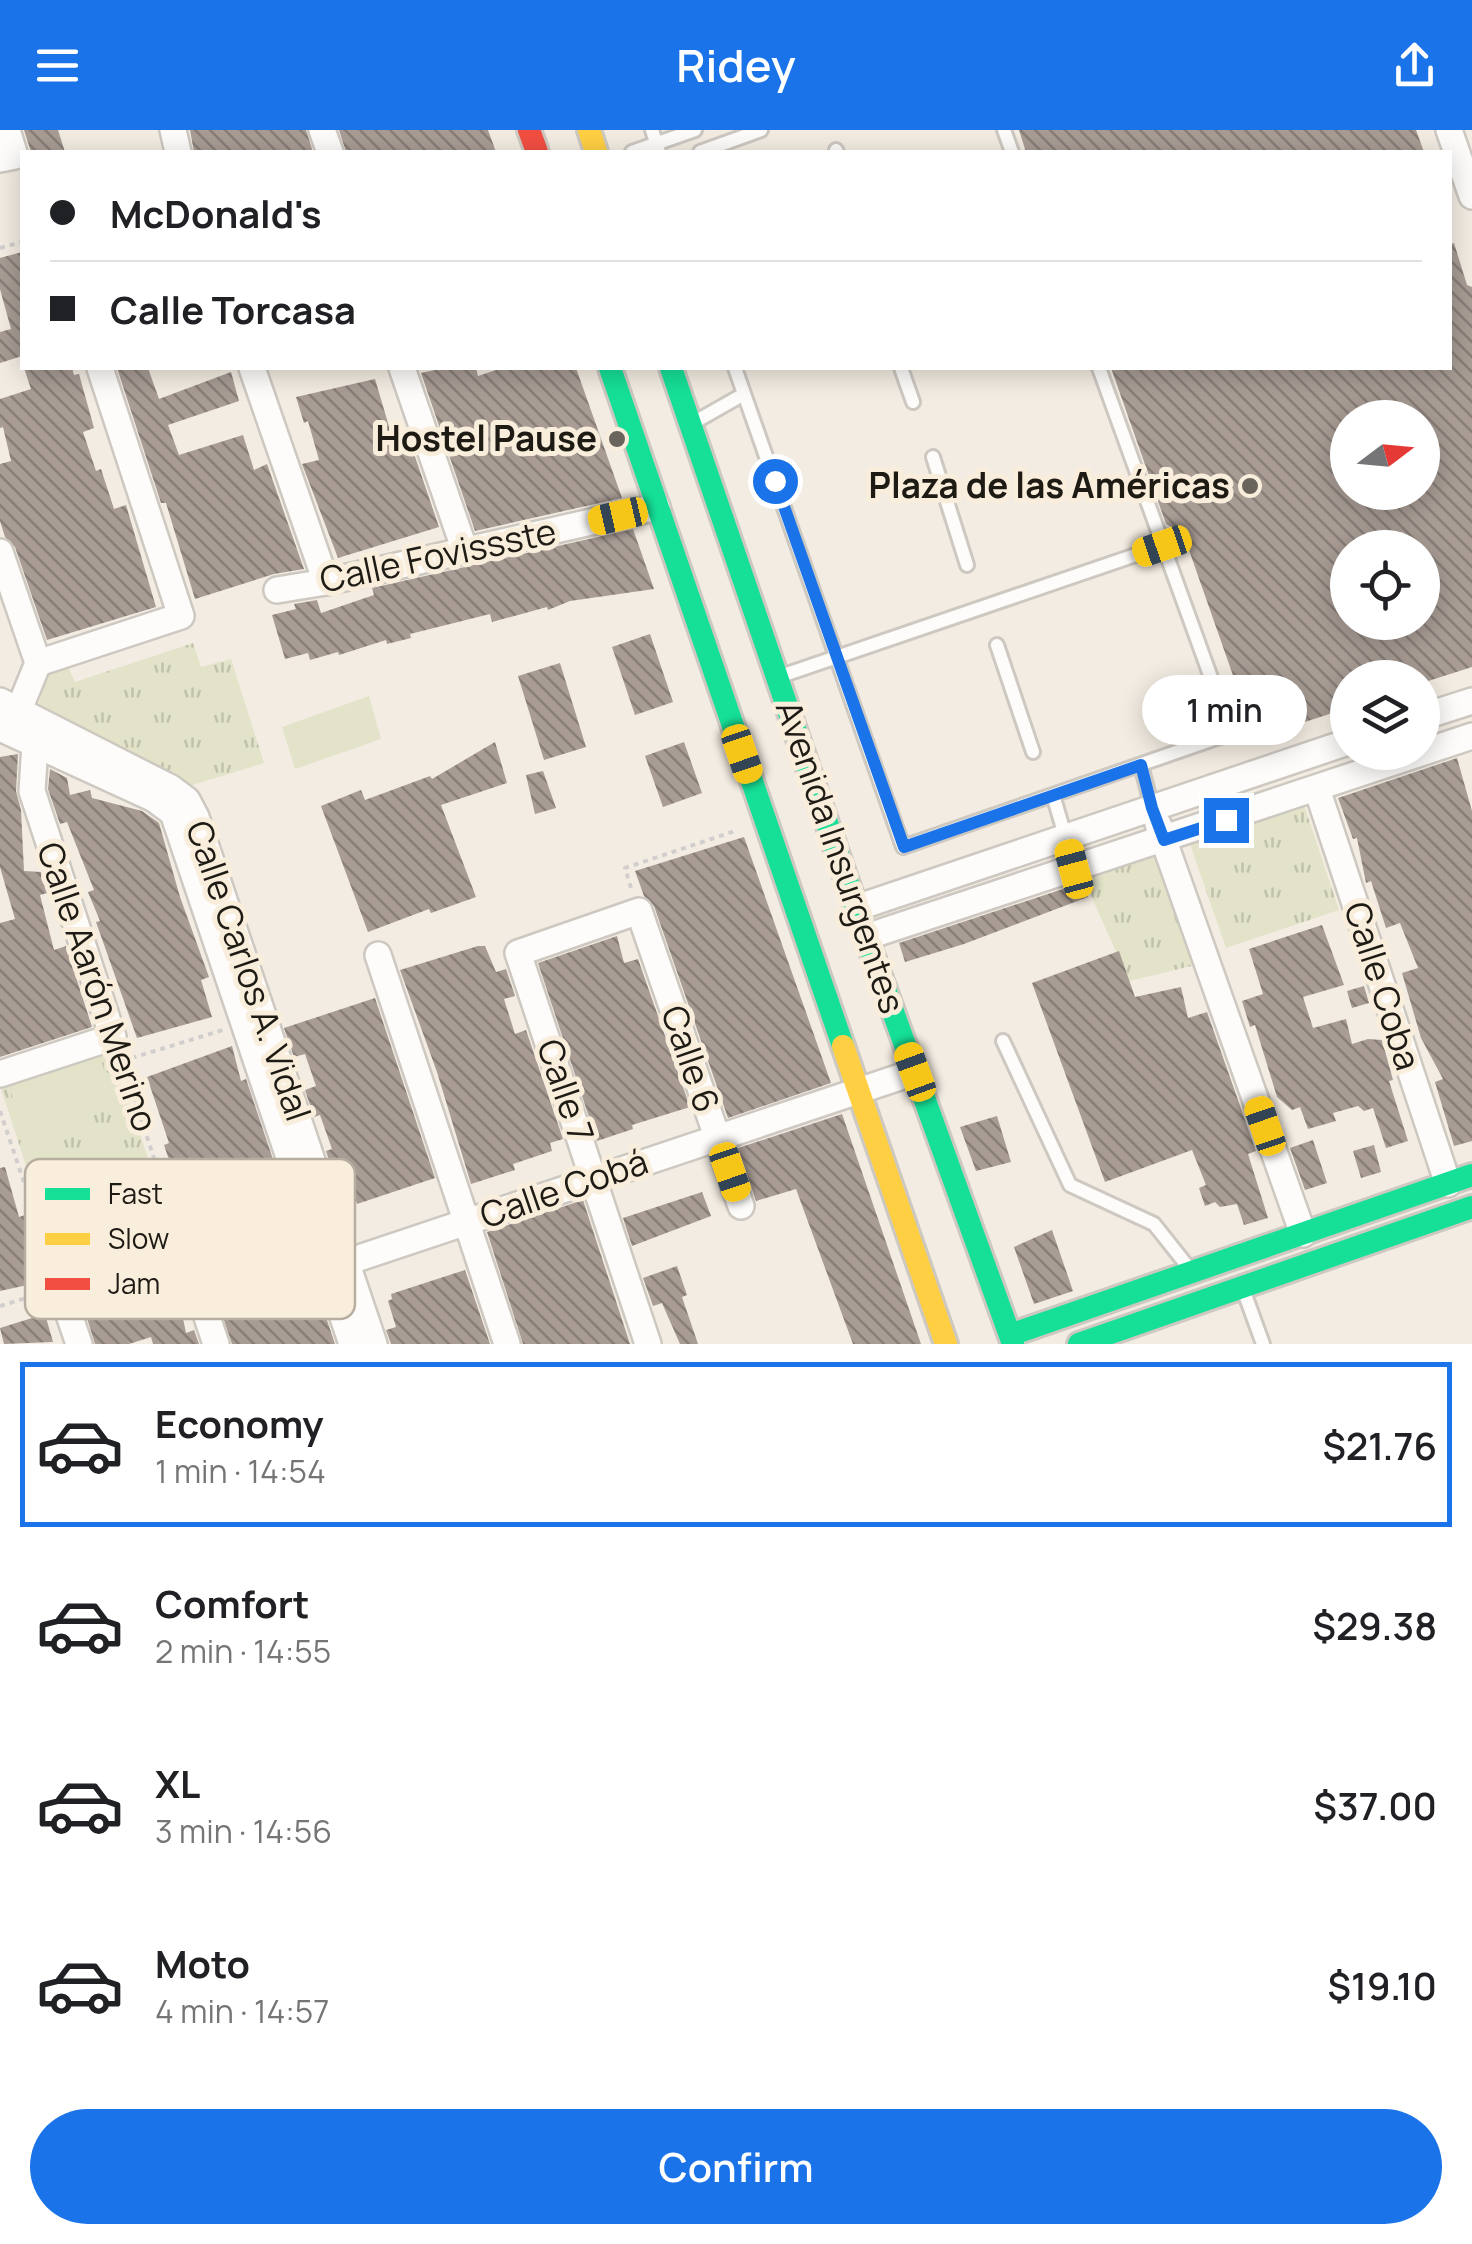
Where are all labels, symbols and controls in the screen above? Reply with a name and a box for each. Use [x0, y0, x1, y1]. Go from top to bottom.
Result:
text: Ridey [676, 34, 796, 96]
icon: menu [30, 38, 85, 93]
icon: share [1387, 38, 1442, 93]
text: McDonald's [110, 187, 322, 239]
text: Calle Torcasa [110, 283, 356, 335]
north arrow [1330, 400, 1440, 510]
map controls [1330, 400, 1440, 770]
place label: Hostel Pause [376, 414, 597, 462]
marker: Hostel Pause [606, 428, 628, 450]
route start [753, 459, 798, 504]
place label: Plaza de las Américas [869, 461, 1230, 509]
marker: Plaza de las Américas [1239, 475, 1261, 497]
car [585, 495, 651, 537]
street label: Calle Fovissste [315, 507, 560, 603]
car [1129, 522, 1195, 570]
button: locate [1330, 530, 1440, 640]
button: layers [1330, 660, 1440, 770]
callout: 1 min [1144, 675, 1308, 745]
text: 1 min [1186, 688, 1263, 732]
street label: Avenida Insurgentes [765, 694, 917, 1019]
car [718, 721, 766, 787]
route end [1204, 798, 1249, 843]
street label: Calle Carlos A. Vidal [175, 814, 323, 1127]
street label: Calle Aarón Merino [26, 836, 170, 1138]
car [1052, 836, 1096, 902]
street label: Calle Coba [1333, 895, 1433, 1076]
street label: Calle 6 [650, 999, 732, 1118]
street label: Calle 7 [526, 1033, 606, 1149]
car [891, 1039, 939, 1105]
car [1241, 1093, 1289, 1159]
street label: Calle Cobá [474, 1137, 654, 1239]
car [706, 1139, 754, 1205]
legend [25, 1159, 355, 1319]
text: Fast [108, 1174, 163, 1212]
text: Slow [108, 1219, 169, 1257]
text: Jam [108, 1264, 160, 1302]
text: Economy [155, 1397, 324, 1449]
icon: car [35, 1400, 125, 1490]
text: $21.76 [1322, 1419, 1437, 1471]
text: 1 min · 14:54 [155, 1449, 326, 1493]
text: Comfort [155, 1577, 309, 1629]
icon: car [35, 1580, 125, 1670]
text: $29.38 [1313, 1599, 1437, 1651]
text: 2 min · 14:55 [155, 1629, 331, 1673]
text: XL [155, 1757, 200, 1809]
icon: car [35, 1760, 125, 1850]
text: $37.00 [1314, 1779, 1437, 1831]
text: 3 min · 14:56 [155, 1809, 332, 1853]
text: Moto [155, 1937, 250, 1989]
icon: car [35, 1940, 125, 2030]
text: $19.10 [1328, 1959, 1437, 2011]
text: 4 min · 14:57 [155, 1989, 329, 2033]
button: Confirm [30, 2109, 1442, 2224]

